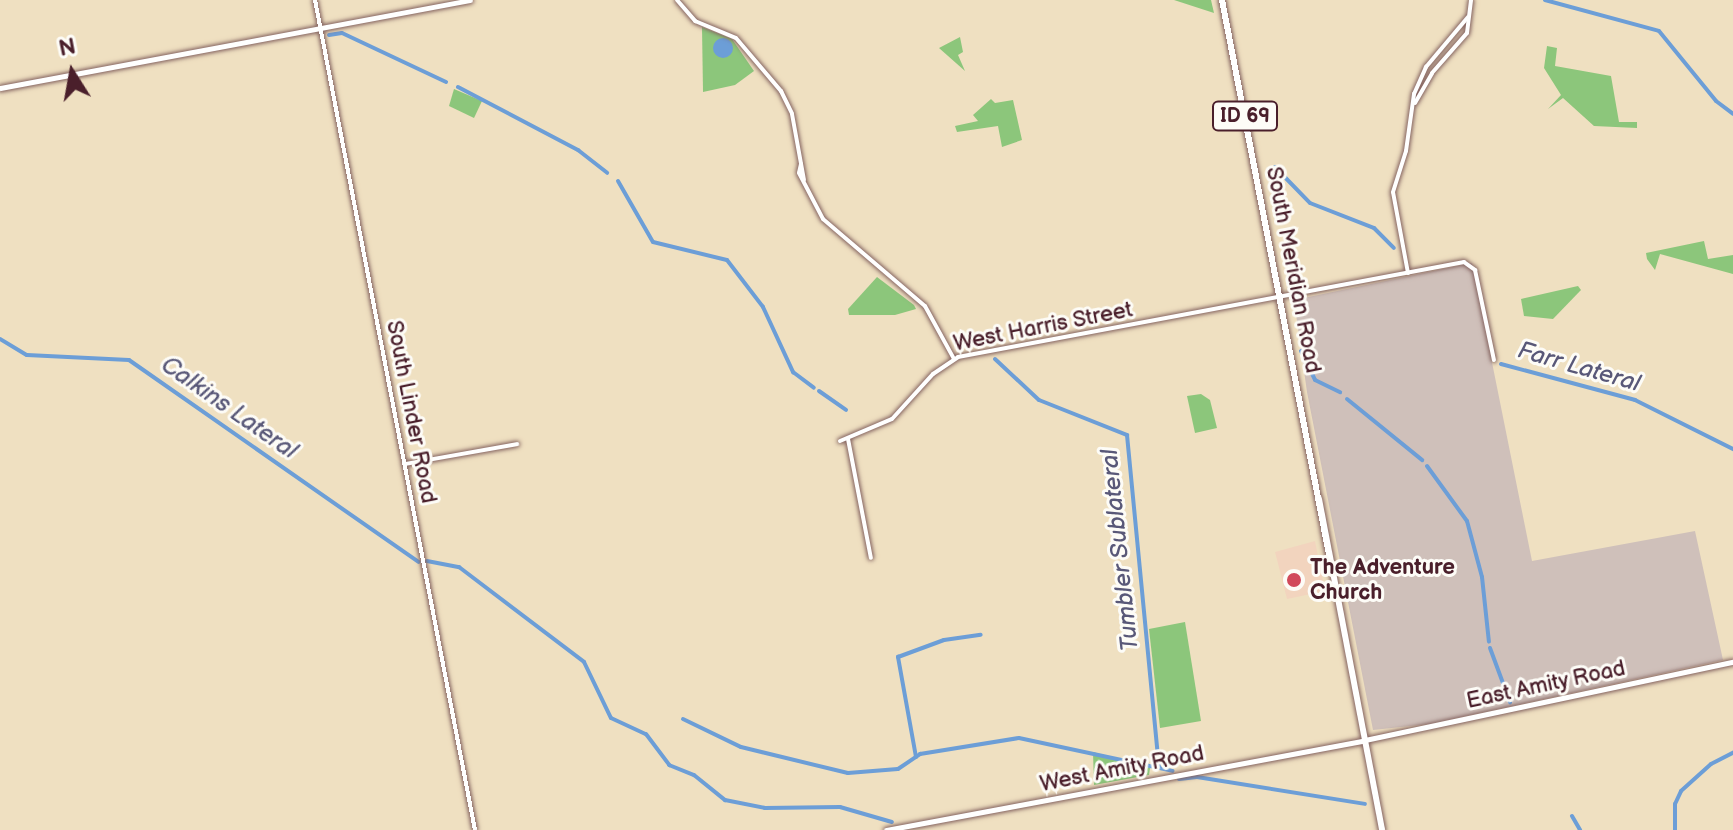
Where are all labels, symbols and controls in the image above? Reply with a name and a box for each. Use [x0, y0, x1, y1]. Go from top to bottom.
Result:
north arrow [32, 32, 112, 112]
text: N [57, 33, 78, 63]
road number: ID 69 [1211, 100, 1279, 132]
street label: South Meridian Road [1260, 165, 1326, 375]
street label: West Harris Street [951, 297, 1135, 357]
street label: South Linder Road [380, 318, 442, 506]
water label: Farr Lateral [1515, 336, 1643, 398]
water label: Calkins Lateral [155, 350, 303, 466]
water label: Tumbler Sublateral [1095, 447, 1145, 653]
place label: The Adventure Church [1310, 554, 1455, 606]
marker: The Adventure Church [1285, 571, 1303, 589]
street label: East Amity Road [1463, 655, 1629, 715]
street label: West Amity Road [1037, 740, 1207, 798]

